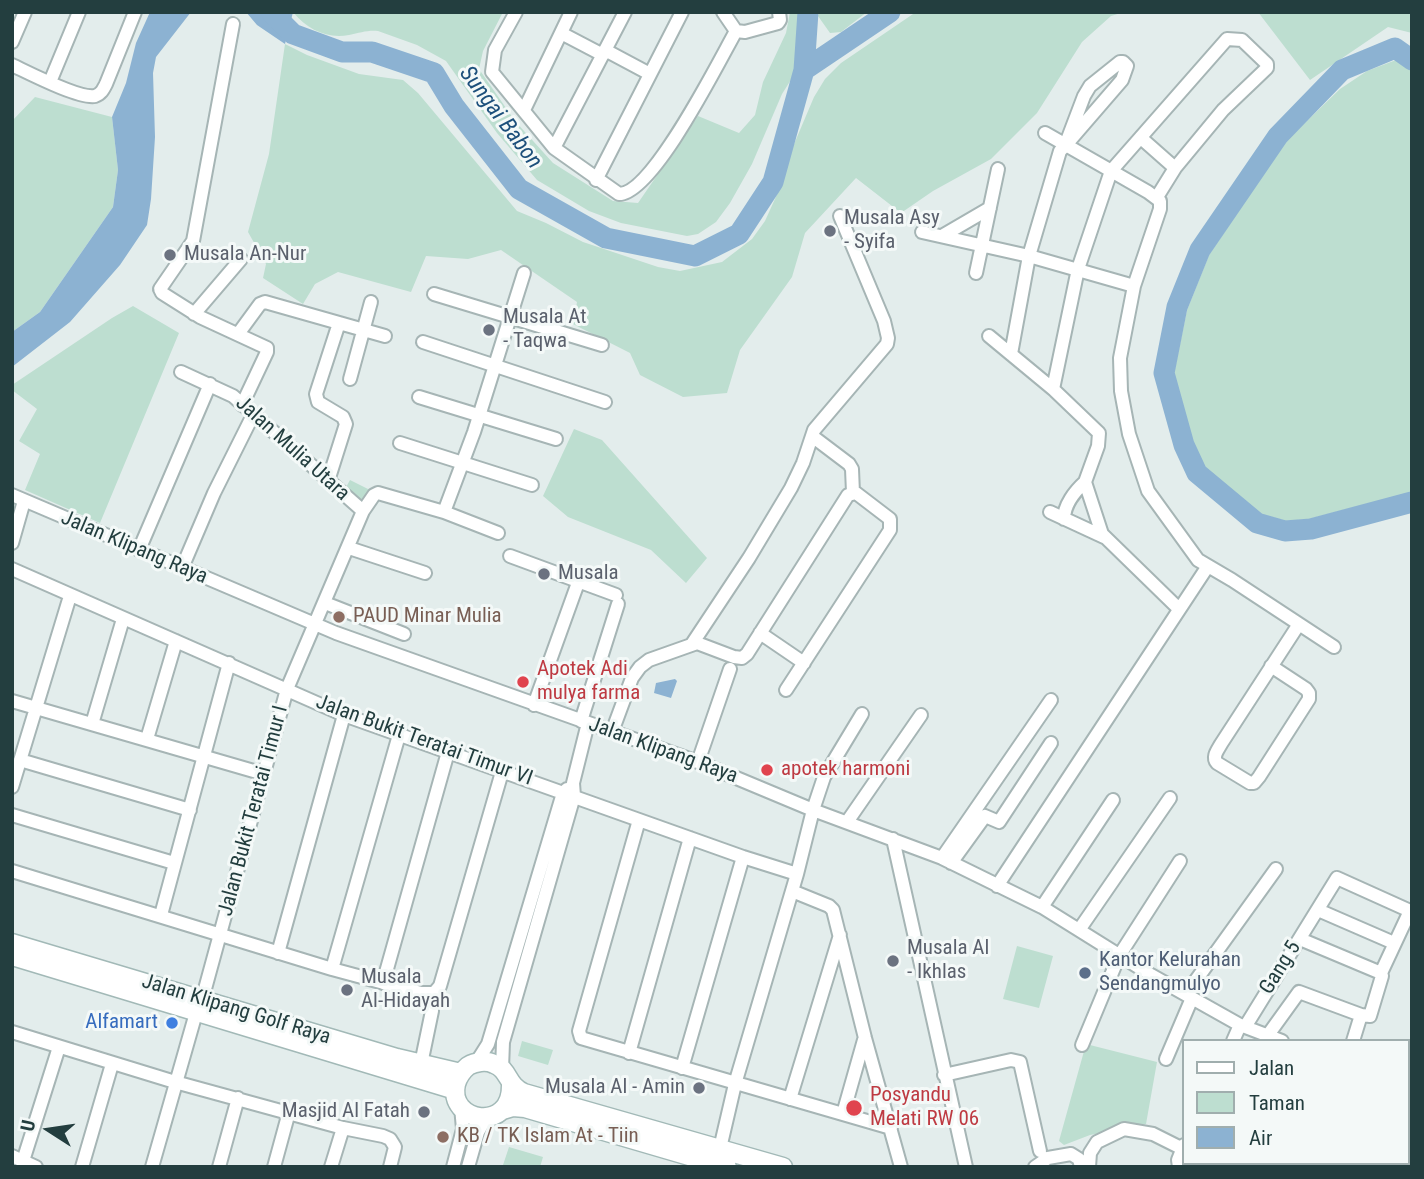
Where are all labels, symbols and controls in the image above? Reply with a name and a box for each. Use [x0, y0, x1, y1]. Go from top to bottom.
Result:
water label: Sungai Babon [453, 61, 547, 175]
place label: Musala Asy - Syifa [844, 206, 940, 256]
marker: Musala Asy - Syifa [822, 223, 838, 239]
place label: Musala An-Nur [184, 242, 306, 268]
marker: Musala An-Nur [162, 247, 178, 263]
place label: Musala At - Taqwa [503, 305, 586, 355]
marker: Musala At - Taqwa [481, 322, 497, 338]
street label: Jalan Mulia Utara [230, 391, 354, 507]
street label: Jalan Klipang Raya [57, 506, 211, 590]
place label: Musala [558, 561, 619, 587]
marker: Musala [536, 566, 552, 582]
place label: PAUD Minar Mulia [353, 604, 502, 630]
marker: PAUD Minar Mulia [331, 609, 347, 625]
place label: Apotek Adi mulya farma [537, 657, 640, 707]
marker: Apotek Adi mulya farma [515, 674, 531, 690]
street label: Jalan Bukit Teratai Timur VI [312, 690, 536, 792]
street label: Jalan Bukit Teratai Timur I [214, 703, 294, 919]
street label: Jalan Klipang Raya [585, 712, 741, 790]
place label: apotek harmoni [781, 757, 910, 783]
marker: apotek harmoni [759, 762, 775, 778]
place label: Musala Al - Ikhlas [907, 936, 989, 986]
street label: Gang 5 [1255, 937, 1307, 999]
place label: Kantor Kelurahan Sendangmulyo [1099, 948, 1241, 998]
marker: Musala Al - Ikhlas [885, 953, 901, 969]
place label: Musala Al-Hidayah [361, 965, 450, 1015]
marker: Kantor Kelurahan Sendangmulyo [1077, 965, 1093, 981]
street label: Jalan Klipang Golf Raya [139, 969, 333, 1051]
marker: Musala Al-Hidayah [339, 982, 355, 998]
place label: Alfamart [85, 1010, 158, 1036]
marker: Alfamart [164, 1015, 180, 1031]
legend [1182, 1039, 1410, 1165]
text: Jalan [1249, 1056, 1294, 1080]
place label: Musala Al - Amin [545, 1075, 685, 1101]
marker: Musala Al - Amin [691, 1080, 707, 1096]
place label: Posyandu Melati RW 06 [870, 1083, 979, 1133]
text: Taman [1249, 1091, 1305, 1115]
north arrow [14, 1095, 84, 1165]
marker: Posyandu Melati RW 06 [844, 1098, 864, 1118]
place label: Masjid Al Fatah [282, 1099, 410, 1125]
marker: Masjid Al Fatah [416, 1104, 432, 1120]
text: U [16, 1118, 40, 1133]
place label: KB / TK Islam At - Tiin [457, 1124, 639, 1150]
text: Air [1249, 1126, 1272, 1150]
marker: KB / TK Islam At - Tiin [435, 1129, 451, 1145]

